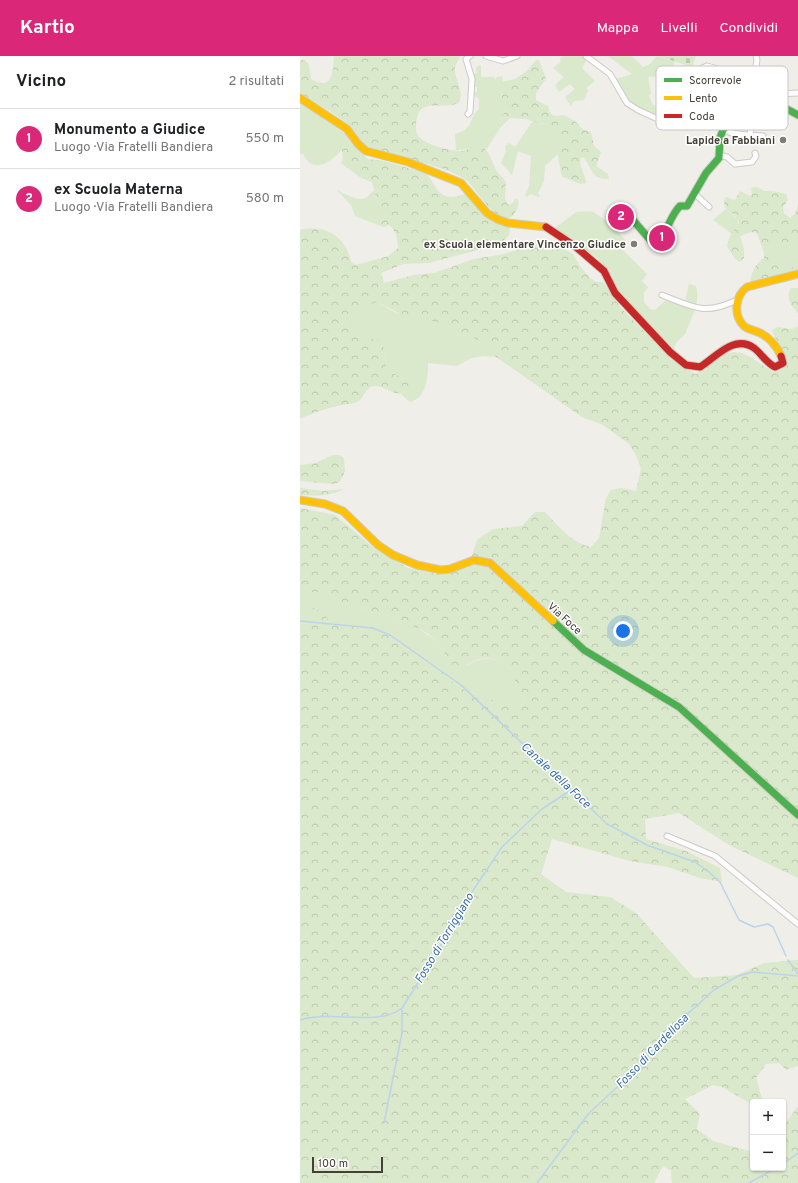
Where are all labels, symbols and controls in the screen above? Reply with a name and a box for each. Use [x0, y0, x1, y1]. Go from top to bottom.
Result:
text: Kartio [20, 16, 75, 40]
text: Mappa [597, 20, 639, 37]
text: Livelli [661, 20, 697, 37]
text: Condividi [719, 20, 778, 37]
legend [656, 66, 788, 130]
text: Vicino [16, 71, 66, 93]
text: 2 risultati [229, 74, 284, 90]
text: Scorrevole [689, 74, 742, 88]
text: Lento [689, 92, 717, 106]
text: Coda [689, 110, 715, 124]
text: Monumento a Giudice [54, 121, 205, 140]
text: 1 [26, 131, 32, 147]
text: 550 m [245, 131, 284, 147]
place label: Lapide a Fabbiani [686, 134, 775, 148]
marker: Lapide a Fabbiani [778, 135, 788, 145]
text: Luogo · Via Fratelli Bandiera [54, 140, 213, 156]
text: ex Scuola Materna [54, 181, 183, 200]
text: 2 [25, 191, 33, 207]
text: 580 m [246, 191, 284, 207]
text: Luogo · Via Fratelli Bandiera [54, 200, 213, 216]
pin: 2 [608, 202, 634, 232]
pin: 1 [649, 223, 675, 253]
place label: ex Scuola elementare Vincenzo Giudice [424, 238, 626, 252]
marker: ex Scuola elementare Vincenzo Giudice [629, 239, 639, 249]
street label: Via Foce [544, 600, 584, 638]
your location [613, 621, 633, 641]
water label: Canale della Foce [517, 739, 594, 813]
water label: Fosso di Torriggiano [412, 890, 478, 987]
water label: Fosso di Cardellosa [613, 1010, 693, 1093]
map controls [750, 1099, 786, 1171]
button: + [750, 1099, 786, 1135]
button: − [750, 1135, 786, 1171]
scale bar [312, 1155, 383, 1174]
text: 100 m [318, 1157, 348, 1171]

